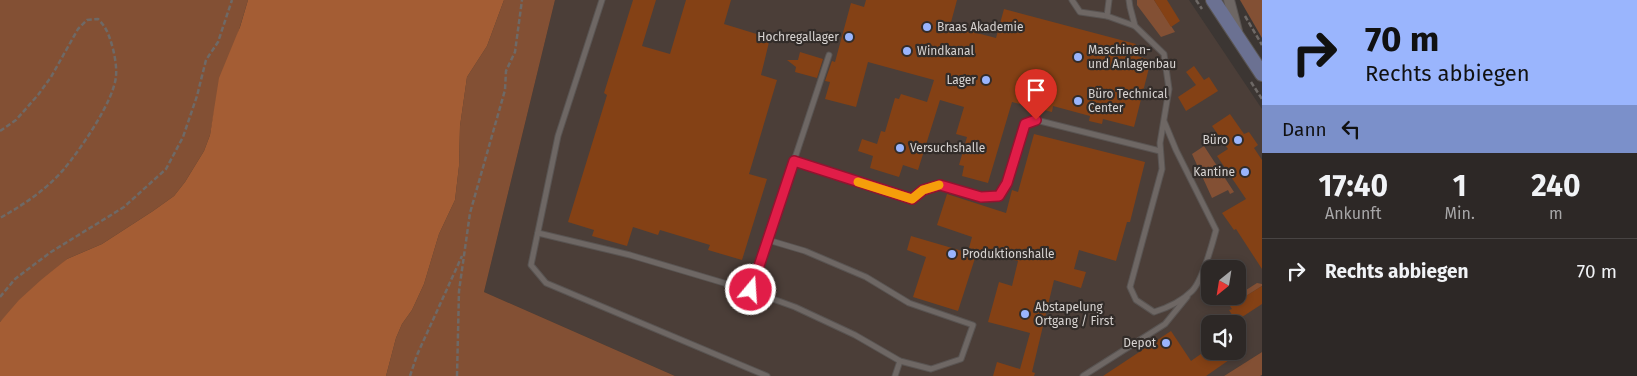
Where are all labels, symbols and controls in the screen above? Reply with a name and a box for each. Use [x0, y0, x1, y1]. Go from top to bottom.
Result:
text: 70 m [1365, 18, 1439, 60]
place label: Braas Akademie [937, 20, 1023, 34]
icon: right [1282, 20, 1347, 85]
marker: Braas Akademie [921, 21, 933, 33]
place label: Hochregallager [757, 30, 839, 44]
marker: Hochregallager [843, 31, 855, 43]
place label: Maschinen- und Anlagenbau [1088, 43, 1176, 71]
place label: Windkanal [917, 44, 974, 58]
marker: Windkanal [901, 45, 913, 57]
marker: Maschinen- und Anlagenbau [1072, 51, 1084, 63]
text: Rechts abbiegen [1365, 60, 1530, 87]
pin [1015, 69, 1057, 120]
place label: Lager [947, 73, 976, 87]
marker: Lager [980, 74, 992, 86]
icon: arrive [1022, 76, 1050, 104]
place label: Büro Technical Center [1088, 87, 1168, 115]
marker: Büro Technical Center [1072, 95, 1084, 107]
icon: left [1337, 115, 1365, 143]
text: Dann [1282, 118, 1327, 141]
place label: Büro [1202, 133, 1228, 147]
marker: Büro [1232, 134, 1244, 146]
place label: Versuchshalle [910, 141, 985, 155]
marker: Versuchshalle [894, 142, 906, 154]
place label: Kantine [1193, 165, 1235, 179]
marker: Kantine [1239, 166, 1251, 178]
text: 17:40 [1319, 168, 1388, 204]
text: 1 [1453, 168, 1467, 204]
text: 240 [1531, 168, 1580, 204]
text: Ankunft [1325, 204, 1382, 223]
text: Min. [1445, 204, 1475, 223]
text: m [1549, 204, 1563, 223]
place label: Produktionshalle [962, 247, 1055, 261]
marker: Produktionshalle [946, 248, 958, 260]
icon: right [1282, 257, 1310, 285]
north arrow [1201, 260, 1246, 305]
map controls [1201, 260, 1246, 360]
text: Rechts abbiegen [1325, 260, 1468, 283]
text: 70 m [1577, 260, 1617, 283]
position arrow [724, 263, 776, 315]
place label: Abstapelung Ortgang / First [1035, 300, 1114, 328]
marker: Abstapelung Ortgang / First [1019, 308, 1031, 320]
button: sound [1201, 315, 1246, 360]
place label: Depot [1123, 336, 1157, 350]
marker: Depot [1160, 337, 1172, 349]

